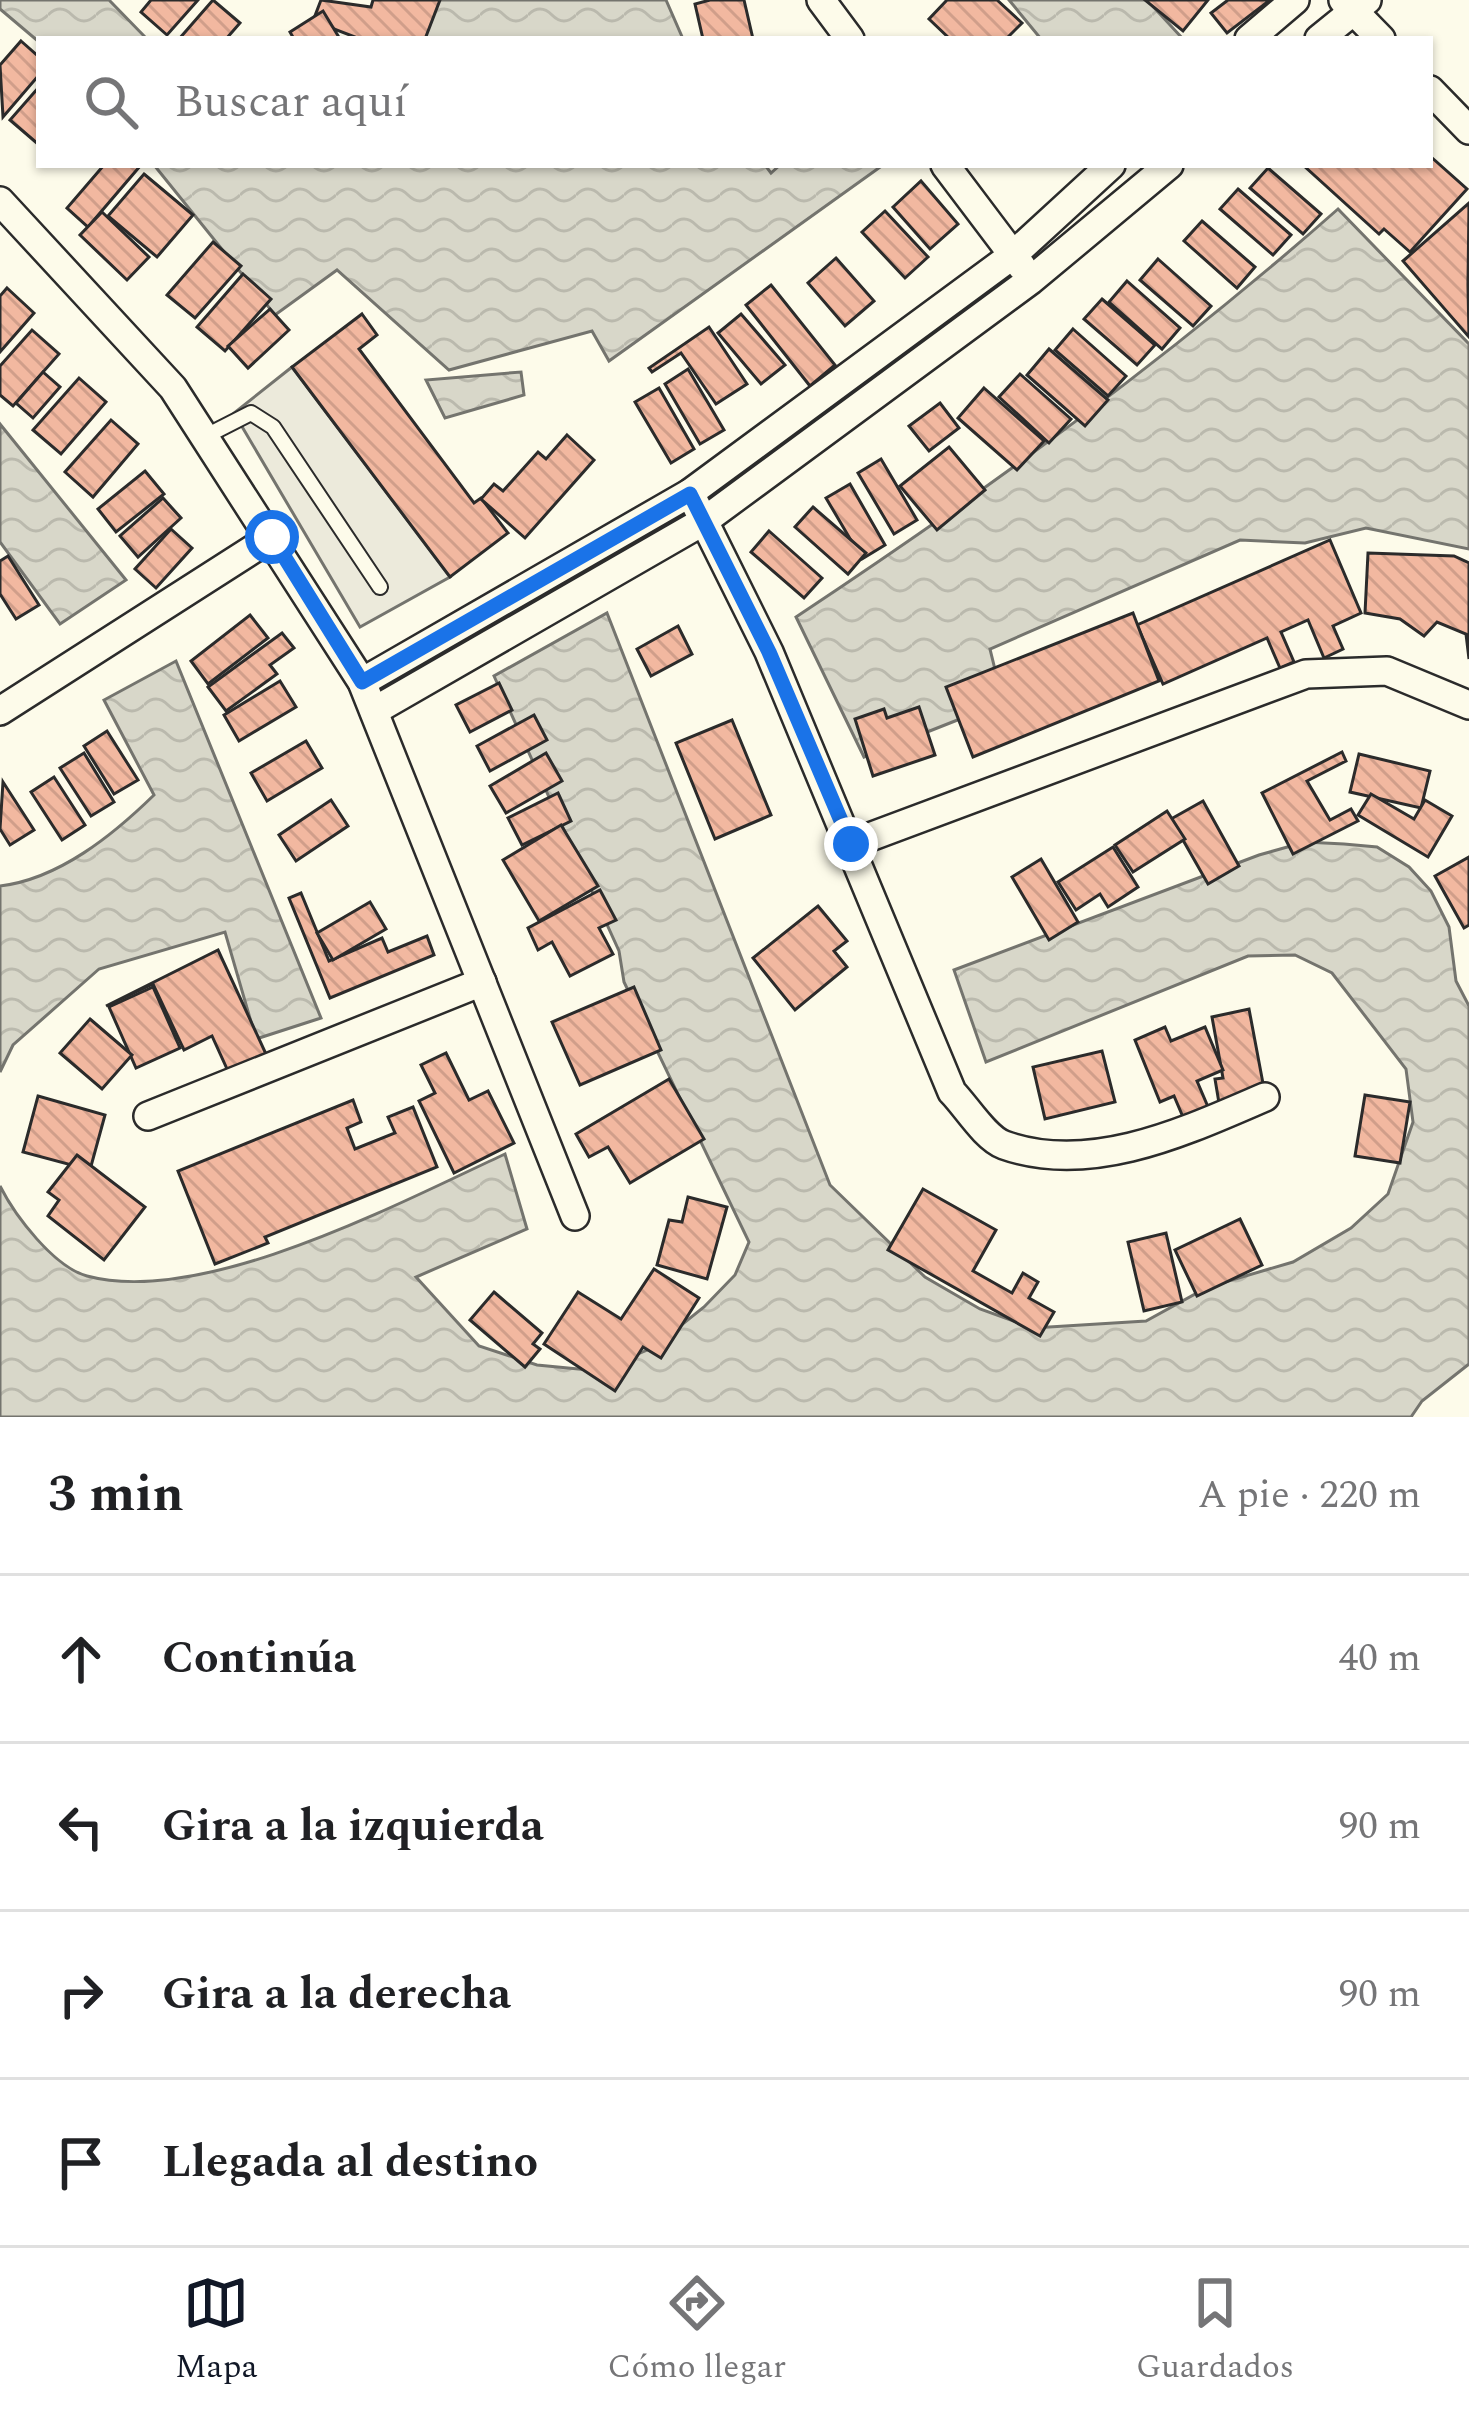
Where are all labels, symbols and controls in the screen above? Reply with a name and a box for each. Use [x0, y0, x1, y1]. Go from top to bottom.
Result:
search box [36, 36, 1433, 168]
text: Buscar aquí [174, 68, 407, 137]
icon: search [78, 69, 144, 135]
route start [245, 510, 299, 564]
route end [824, 817, 878, 871]
text: 3 min [48, 1456, 184, 1534]
text: A pie · 220 m [1198, 1466, 1421, 1525]
text: Continúa [162, 1624, 356, 1693]
icon: ahead [48, 1626, 114, 1692]
text: 40 m [1339, 1629, 1421, 1688]
text: Gira a la izquierda [162, 1792, 544, 1861]
icon: left [48, 1794, 114, 1860]
text: 90 m [1339, 1797, 1421, 1856]
text: Gira a la derecha [162, 1960, 511, 2029]
icon: right [48, 1962, 114, 2028]
text: 90 m [1339, 1965, 1421, 2024]
text: Llegada al destino [162, 2128, 538, 2197]
icon: arrive [48, 2130, 114, 2196]
tab: Mapa [175, 2270, 258, 2392]
tab: Cómo llegar [608, 2270, 786, 2392]
tab: Guardados [1136, 2270, 1294, 2392]

